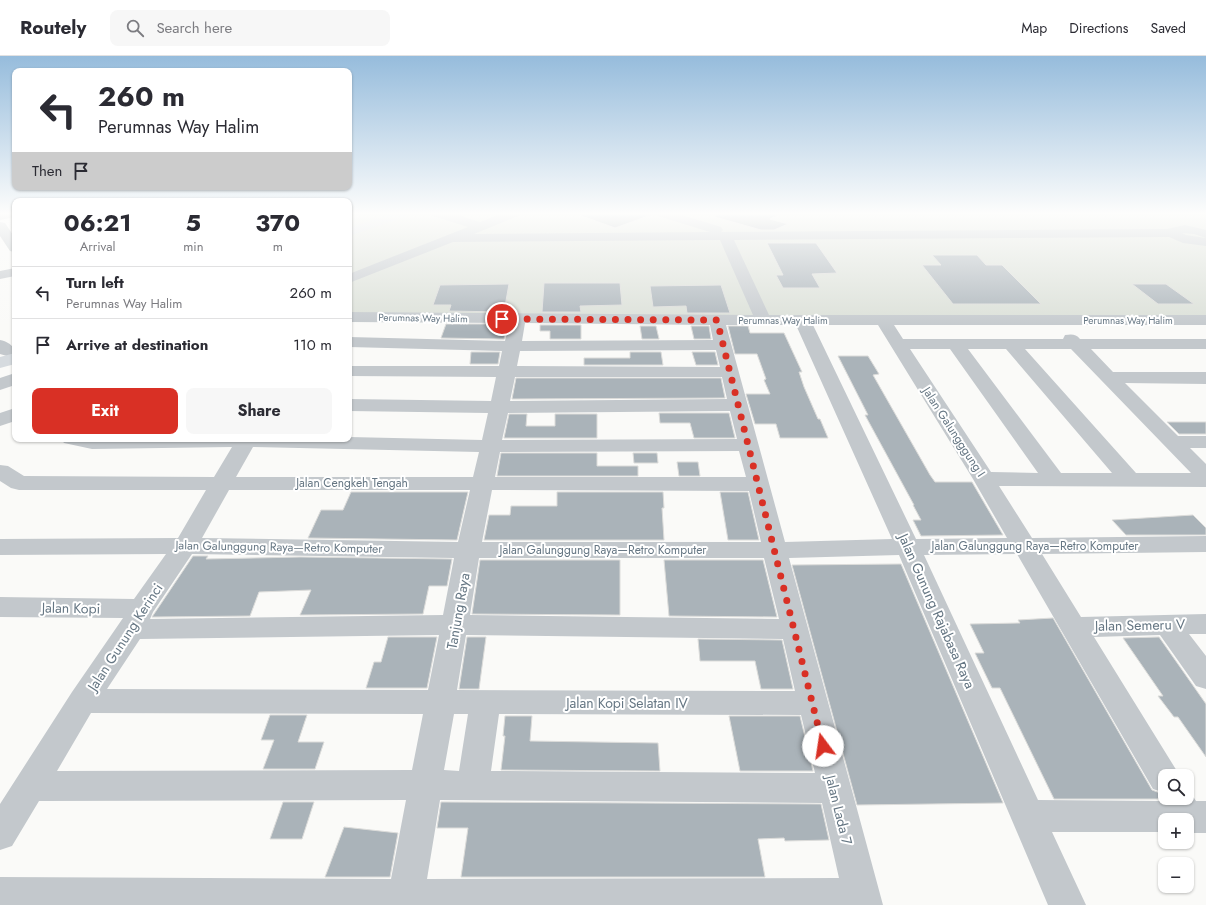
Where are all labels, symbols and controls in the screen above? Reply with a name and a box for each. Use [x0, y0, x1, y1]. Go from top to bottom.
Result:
search box [110, 10, 390, 46]
text: Routely [20, 14, 86, 41]
icon: search [124, 17, 146, 39]
text: Search here [156, 17, 232, 39]
text: Map [1021, 18, 1047, 38]
text: Directions [1069, 18, 1129, 38]
text: Saved [1151, 18, 1186, 38]
text: 260 m [98, 76, 185, 117]
icon: left [32, 84, 84, 136]
text: Perumnas Way Halim [98, 114, 259, 140]
text: Then [32, 160, 62, 182]
icon: arrive [70, 160, 92, 182]
text: 06:21 [64, 205, 131, 240]
text: 5 [186, 205, 201, 240]
text: 370 [255, 205, 300, 240]
text: Arrival [80, 237, 116, 256]
text: min [183, 237, 204, 256]
text: m [273, 237, 283, 256]
text: Turn left [66, 272, 124, 294]
icon: left [32, 282, 54, 304]
text: 260 m [290, 282, 332, 304]
text: Perumnas Way Halim [66, 294, 183, 313]
pin [485, 302, 519, 336]
icon: arrive [491, 308, 513, 330]
street label: Perumnas Way Halim [378, 310, 468, 326]
street label: Perumnas Way Halim [738, 313, 828, 328]
street label: Perumnas Way Halim [1083, 313, 1173, 328]
icon: arrive [32, 334, 54, 356]
text: Arrive at destination [66, 334, 208, 356]
text: 110 m [293, 334, 332, 356]
street label: Jalan Galungggung I [917, 382, 990, 481]
button: Exit [32, 388, 178, 434]
button: Share [186, 388, 332, 434]
street label: Jalan Cengkeh Tengah [294, 474, 408, 492]
street label: Jalan Gunung Rajabasa Raya [893, 529, 980, 692]
street label: Jalan Galunggung Raya—Retro Komputer [173, 536, 383, 558]
street label: Jalan Galunggung Raya—Retro Komputer [930, 537, 1139, 555]
street label: Jalan Galunggung Raya—Retro Komputer [498, 541, 707, 559]
street label: Tanjung Raya [441, 571, 475, 651]
street label: Jalan Gunung Kerinci [82, 579, 167, 696]
street label: Jalan Kopi [40, 597, 100, 619]
street label: Jalan Semeru V [1093, 614, 1186, 636]
street label: Jalan Kopi Selatan IV [564, 693, 689, 713]
position arrow [802, 725, 844, 767]
map controls [1158, 769, 1194, 893]
button: search [1158, 769, 1194, 805]
street label: Jalan Lada 7 [820, 771, 857, 847]
button: + [1158, 813, 1194, 849]
button: − [1158, 857, 1194, 893]

